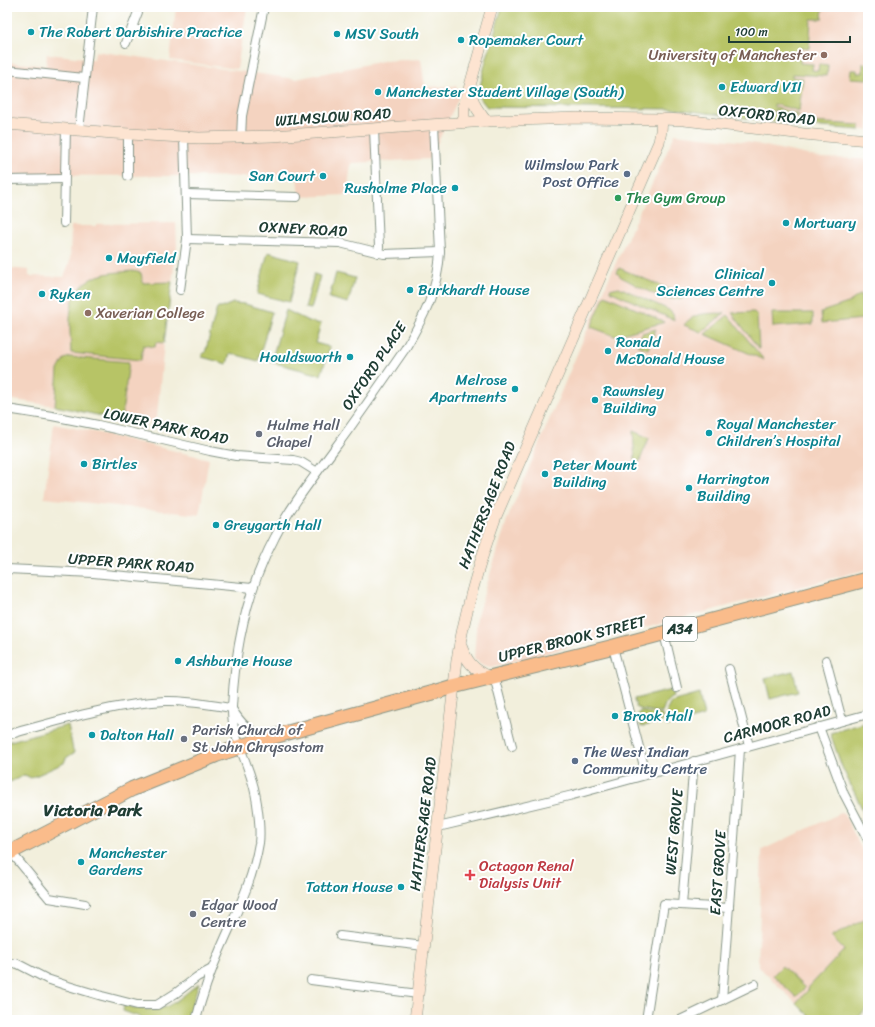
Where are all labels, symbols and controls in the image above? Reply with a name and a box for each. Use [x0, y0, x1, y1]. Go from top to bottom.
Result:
scale bar [729, 18, 850, 44]
place label: The Robert Darbishire Practice [39, 19, 243, 45]
place label: MSV South [345, 21, 419, 47]
text: 100 m [735, 21, 768, 43]
marker: The Robert Darbishire Practice [26, 27, 36, 37]
place label: Ropemaker Court [469, 27, 584, 53]
marker: MSV South [332, 29, 342, 39]
marker: Ropemaker Court [456, 35, 466, 45]
place label: University of Manchester [648, 42, 817, 68]
marker: University of Manchester [819, 50, 829, 60]
place label: Edward VII [730, 74, 802, 100]
place label: Manchester Student Village (South) [386, 79, 624, 105]
marker: Edward VII [717, 82, 727, 92]
marker: Manchester Student Village (South) [373, 87, 383, 97]
street label: OXFORD ROAD [717, 97, 817, 133]
street label: WILMSLOW ROAD [274, 100, 392, 134]
place label: Wilmslow Park Post Office [524, 152, 620, 195]
place label: San Court [249, 163, 316, 189]
marker: Wilmslow Park Post Office [622, 169, 632, 179]
marker: San Court [318, 171, 328, 181]
place label: Rusholme Place [344, 175, 447, 201]
marker: Rusholme Place [450, 183, 460, 193]
place label: The Gym Group [626, 185, 726, 211]
marker: The Gym Group [613, 193, 623, 203]
place label: Mortuary [794, 210, 856, 236]
street label: OXNEY ROAD [258, 214, 348, 244]
marker: Mortuary [781, 218, 791, 228]
place label: Mayfield [117, 245, 177, 271]
marker: Mayfield [104, 253, 114, 263]
place label: Clinical Sciences Centre [657, 261, 765, 304]
place label: Burkhardt House [418, 277, 530, 303]
marker: Clinical Sciences Centre [767, 278, 777, 288]
place label: Ryken [50, 281, 91, 307]
marker: Burkhardt House [405, 285, 415, 295]
marker: Ryken [37, 289, 47, 299]
place label: Xaverian College [95, 300, 205, 326]
marker: Xaverian College [83, 308, 93, 318]
street label: OXFORD PLACE [335, 315, 414, 416]
place label: Ronald McDonald House [616, 329, 725, 372]
place label: Houldsworth [260, 344, 342, 370]
marker: Ronald McDonald House [603, 346, 613, 356]
marker: Houldsworth [345, 352, 355, 362]
place label: Melrose Apartments [428, 367, 507, 410]
place label: Rawnsley Building [603, 378, 664, 421]
marker: Melrose Apartments [510, 384, 520, 394]
marker: Rawnsley Building [590, 395, 600, 405]
street label: LOWER PARK ROAD [101, 400, 231, 452]
place label: Royal Manchester Children’s Hospital [717, 411, 841, 454]
place label: Hulme Hall Chapel [267, 412, 340, 455]
marker: Royal Manchester Children’s Hospital [704, 428, 714, 438]
marker: Hulme Hall Chapel [254, 429, 264, 439]
street label: HATHERSAGE ROAD [451, 437, 523, 573]
place label: Birtles [92, 451, 137, 477]
place label: Peter Mount Building [553, 452, 638, 495]
marker: Birtles [79, 459, 89, 469]
place label: Harrington Building [697, 466, 769, 509]
marker: Peter Mount Building [540, 469, 550, 479]
marker: Harrington Building [684, 483, 694, 493]
place label: Greygarth Hall [224, 512, 322, 538]
marker: Greygarth Hall [211, 520, 221, 530]
street label: UPPER PARK ROAD [67, 546, 195, 580]
street label: UPPER BROOK STREET [495, 608, 650, 670]
road number: A34 [663, 617, 697, 641]
place label: Ashburne House [185, 648, 293, 674]
marker: Ashburne House [173, 656, 183, 666]
street label: CARMOOR ROAD [720, 697, 834, 751]
place label: Brook Hall [623, 703, 693, 729]
marker: Brook Hall [610, 711, 620, 721]
place label: Parish Church of St John Chrysostom [192, 717, 324, 760]
place label: Dalton Hall [100, 722, 174, 748]
marker: Dalton Hall [87, 730, 97, 740]
marker: Parish Church of St John Chrysostom [179, 734, 189, 744]
place label: The West Indian Community Centre [583, 739, 708, 782]
street label: HATHERSAGE ROAD [402, 756, 444, 892]
marker: The West Indian Community Centre [570, 756, 580, 766]
street label: WEST GROVE [657, 786, 691, 876]
district label: Victoria Park [44, 795, 143, 825]
street label: EAST GROVE [702, 828, 734, 916]
place label: Manchester Gardens [89, 840, 168, 883]
place label: Octagon Renal Dialysis Unit [479, 853, 574, 896]
marker: Manchester Gardens [76, 857, 86, 867]
marker: Octagon Renal Dialysis Unit [464, 869, 476, 881]
place label: Tatton House [306, 874, 393, 900]
marker: Tatton House [396, 882, 406, 892]
place label: Edgar Wood Centre [201, 892, 278, 935]
marker: Edgar Wood Centre [188, 909, 198, 919]

